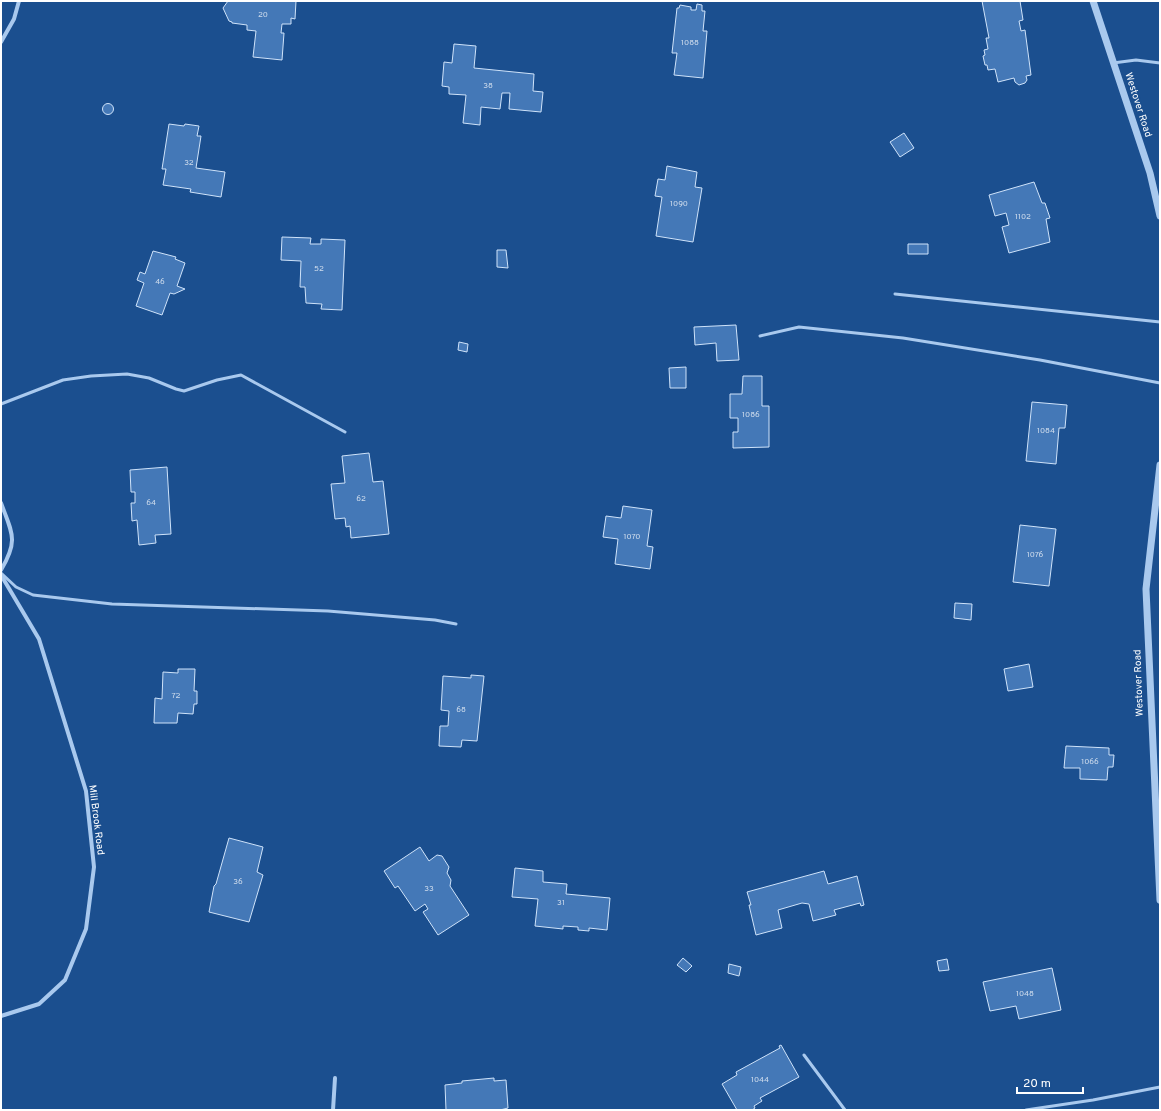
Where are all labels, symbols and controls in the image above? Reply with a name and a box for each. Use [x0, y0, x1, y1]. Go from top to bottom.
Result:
house number: 20 [258, 10, 268, 20]
house number: 1088 [681, 38, 699, 48]
street label: Westover Road [1121, 71, 1155, 139]
house number: 38 [483, 81, 493, 91]
house number: 32 [184, 158, 194, 168]
house number: 1090 [670, 199, 688, 209]
house number: 1102 [1015, 212, 1031, 222]
house number: 52 [314, 264, 324, 274]
house number: 46 [155, 277, 165, 287]
house number: 1086 [742, 410, 760, 420]
house number: 1084 [1037, 426, 1055, 436]
house number: 62 [356, 494, 366, 504]
house number: 64 [146, 498, 156, 508]
house number: 1070 [624, 532, 640, 542]
house number: 1076 [1027, 550, 1043, 560]
street label: Westover Road [1131, 649, 1147, 717]
house number: 72 [172, 691, 181, 701]
house number: 68 [456, 705, 466, 715]
house number: 1066 [1081, 757, 1099, 767]
street label: Mill Brook Road [85, 784, 107, 856]
house number: 36 [233, 877, 243, 887]
house number: 33 [424, 884, 434, 894]
house number: 31 [557, 898, 565, 908]
house number: 1048 [1016, 989, 1034, 999]
scale bar [1017, 1069, 1083, 1095]
house number: 1044 [751, 1075, 769, 1085]
text: 20 m [1023, 1076, 1051, 1092]

